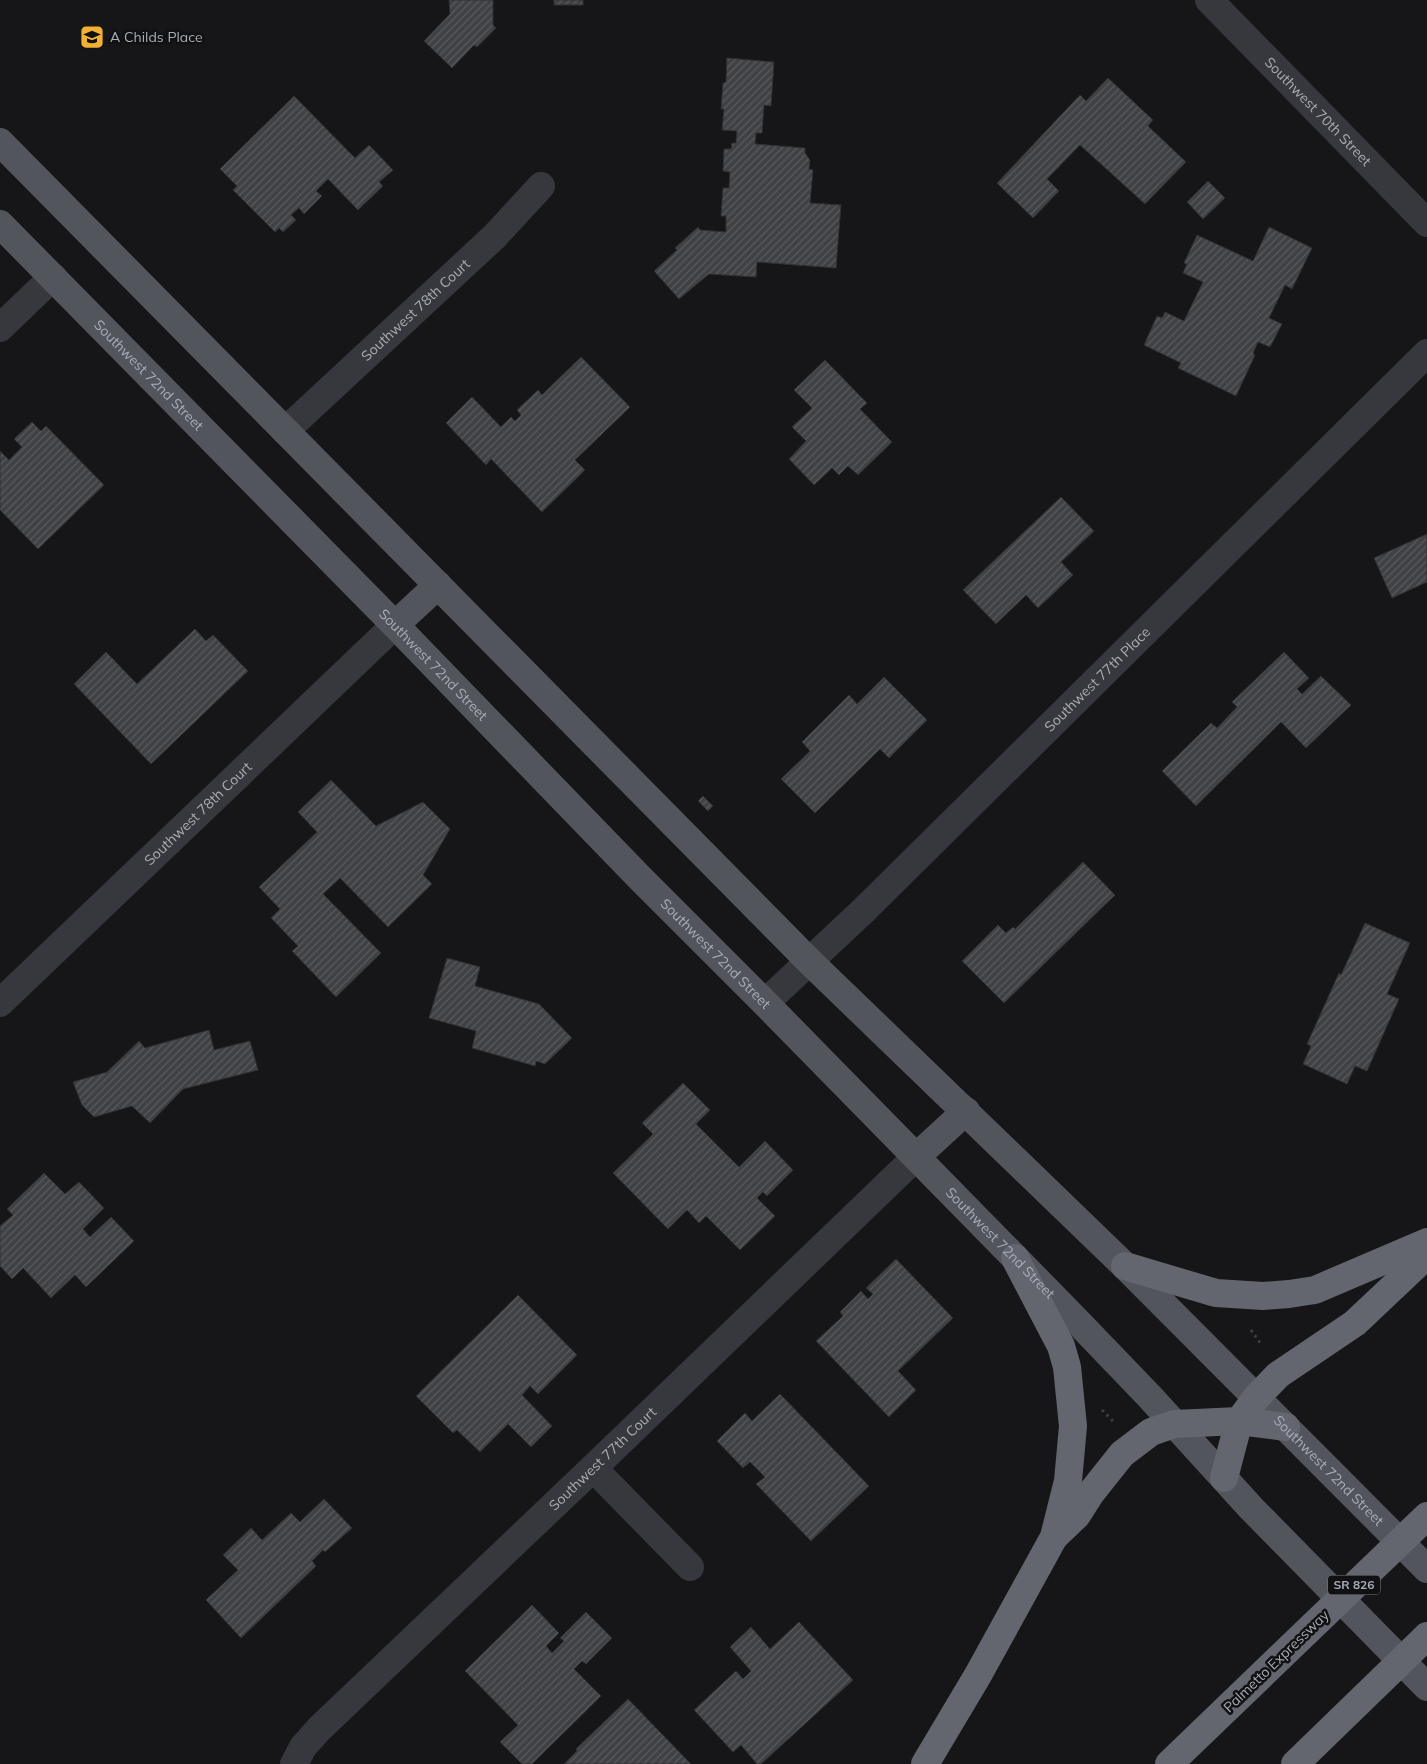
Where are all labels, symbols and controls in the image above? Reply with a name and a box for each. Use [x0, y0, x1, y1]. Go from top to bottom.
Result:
school or university icon: A Childs Place [79, 24, 105, 50]
place label: A Childs Place [110, 28, 203, 46]
street label: Southwest 70th Street [1261, 53, 1375, 170]
street label: Southwest 78th Court [357, 255, 474, 365]
street label: Southwest 72nd Street [90, 316, 207, 434]
street label: Southwest 72nd Street [375, 605, 492, 724]
street label: Southwest 77th Place [1041, 623, 1154, 735]
street label: Southwest 78th Court [140, 758, 256, 869]
street label: Southwest 72nd Street [657, 895, 775, 1013]
street label: Southwest 72nd Street [942, 1184, 1059, 1302]
street label: Southwest 77th Court [545, 1403, 660, 1514]
street label: Southwest 72nd Street [1270, 1411, 1388, 1530]
road number: SR 826 [1328, 1576, 1380, 1594]
street label: Palmetto Expressway [1219, 1606, 1333, 1716]

